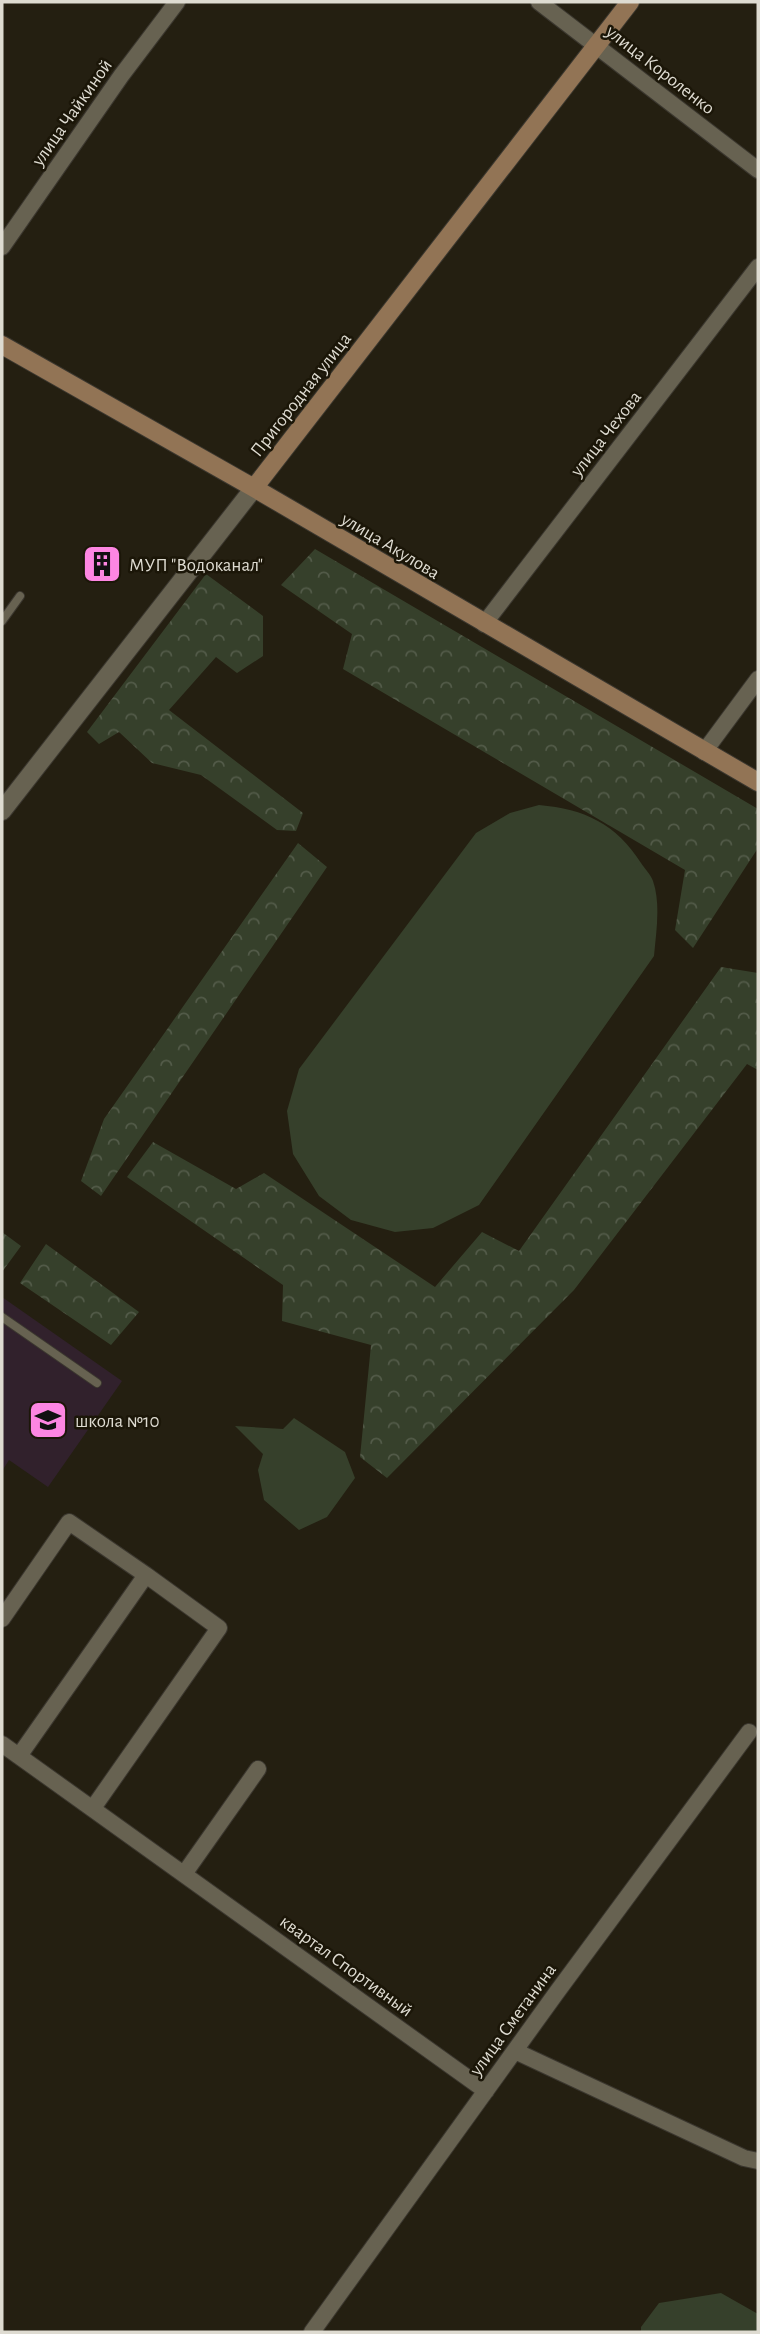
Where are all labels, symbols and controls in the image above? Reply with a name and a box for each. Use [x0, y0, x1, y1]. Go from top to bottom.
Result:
street label: улица Короленко [601, 21, 718, 118]
street label: улица Чайкиной [28, 56, 116, 170]
street label: Пригородная улица [247, 329, 355, 460]
street label: улица Чехова [567, 387, 645, 481]
street label: улица Акулова [337, 509, 443, 583]
building icon: МУП "Водоканал" [81, 543, 123, 585]
place label: МУП "Водоканал" [129, 556, 263, 575]
school or university icon: школа №10 [27, 1399, 69, 1441]
place label: школа №10 [75, 1412, 160, 1431]
street label: квартал Спортивный [276, 1912, 416, 2021]
street label: улица Сметанина [466, 1960, 560, 2080]

